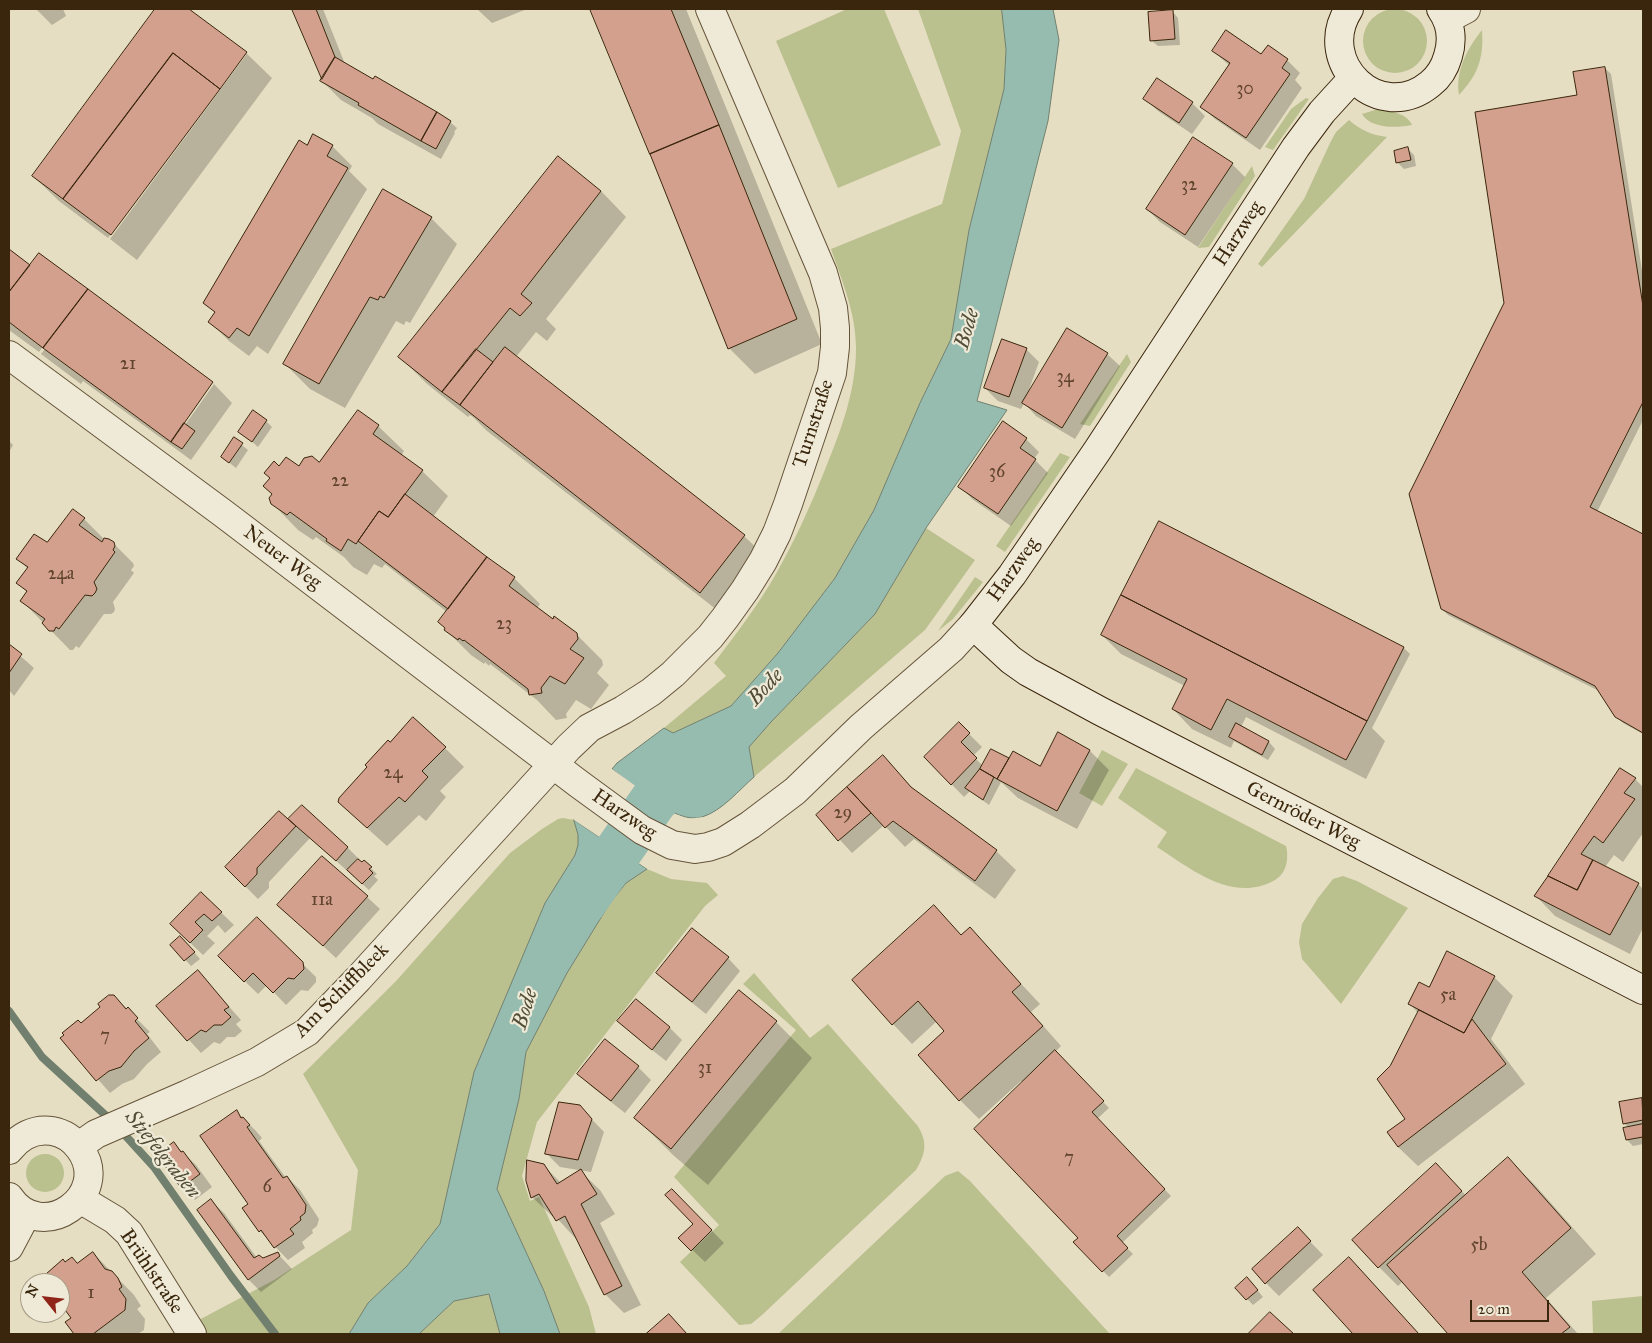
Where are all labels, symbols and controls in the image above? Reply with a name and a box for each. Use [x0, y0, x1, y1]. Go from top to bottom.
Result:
house number: 30 [1236, 79, 1254, 101]
house number: 32 [1181, 175, 1197, 197]
street label: Harzweg [1209, 197, 1269, 271]
water label: Bode [950, 306, 986, 352]
house number: 21 [120, 354, 136, 376]
house number: 34 [1056, 367, 1074, 389]
street label: Turnstraße [788, 377, 840, 471]
house number: 36 [989, 462, 1005, 484]
house number: 22 [331, 471, 349, 493]
street label: Neuer Weg [238, 521, 326, 595]
street label: Harzweg [983, 533, 1045, 607]
house number: 24a [48, 564, 74, 586]
house number: 23 [496, 614, 512, 636]
water label: Bode [743, 664, 789, 712]
house number: 24 [384, 763, 402, 785]
street label: Gernröder Weg [1242, 777, 1364, 855]
street label: Harzweg [587, 785, 661, 845]
house number: 29 [834, 803, 852, 825]
house number: 11a [311, 890, 333, 912]
street label: Am Schiffbleek [290, 939, 394, 1043]
house number: 5a [1440, 985, 1456, 1007]
water label: Bode [508, 986, 544, 1032]
house number: 7 [100, 1026, 110, 1048]
house number: 31 [698, 1058, 712, 1080]
water label: Stiefelgraben [119, 1106, 205, 1204]
house number: 7 [1064, 1148, 1074, 1170]
house number: 6 [262, 1177, 272, 1199]
street label: Brühlstraße [114, 1225, 188, 1319]
house number: 5b [1470, 1235, 1488, 1257]
north arrow [20, 1273, 70, 1323]
text: N [22, 1282, 43, 1300]
house number: 1 [87, 1283, 95, 1305]
scale bar [1472, 1290, 1551, 1322]
text: 20 m [1478, 1300, 1510, 1318]

